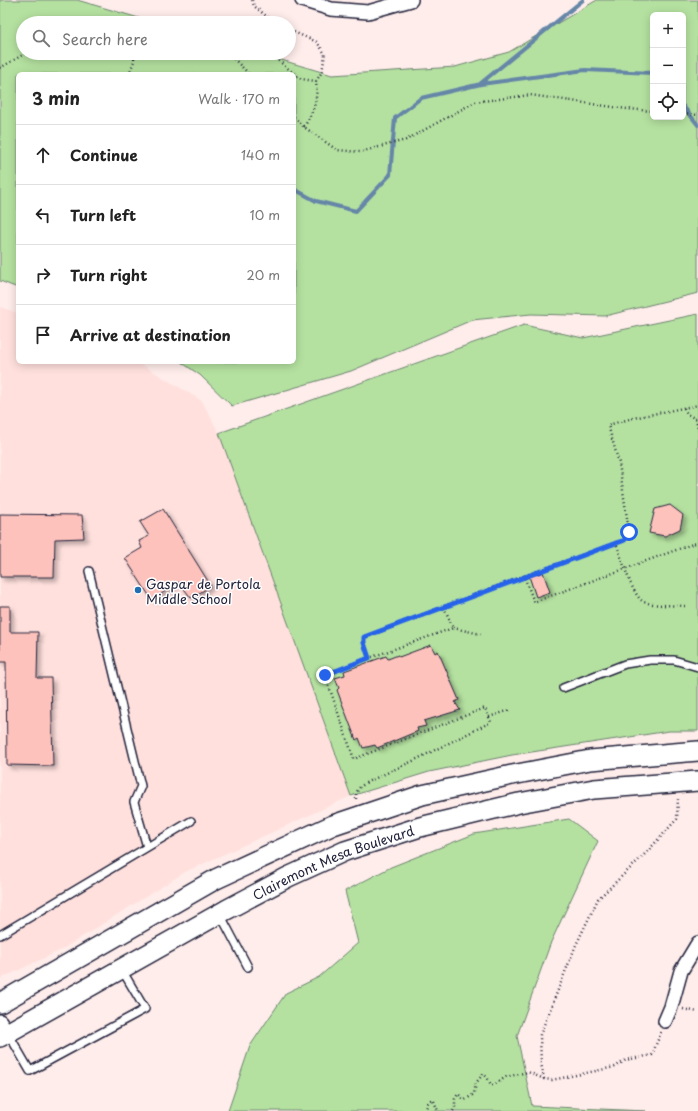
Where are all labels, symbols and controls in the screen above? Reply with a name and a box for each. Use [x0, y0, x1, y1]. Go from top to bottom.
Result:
map controls [650, 12, 686, 120]
button: + [650, 12, 686, 48]
search box [16, 16, 296, 60]
icon: search [30, 27, 52, 49]
text: Search here [62, 27, 148, 50]
button: − [650, 48, 686, 84]
button: locate [650, 84, 686, 120]
text: 3 min [32, 85, 80, 111]
text: Walk · 170 m [198, 89, 280, 108]
text: Continue [70, 143, 138, 166]
icon: ahead [32, 144, 54, 166]
text: 140 m [241, 145, 280, 164]
text: Turn left [70, 203, 136, 226]
icon: left [32, 204, 54, 226]
text: 10 m [250, 205, 280, 224]
text: Turn right [70, 263, 147, 286]
icon: right [32, 264, 54, 286]
text: 20 m [246, 265, 280, 284]
text: Arrive at destination [70, 323, 231, 346]
icon: arrive [32, 324, 54, 346]
route start [620, 523, 638, 541]
place label: Gaspar de Portola Middle School [146, 574, 261, 608]
marker: Gaspar de Portola Middle School [133, 585, 143, 595]
route end [316, 666, 334, 684]
street label: Clairemont Mesa Boulevard [249, 820, 416, 904]

